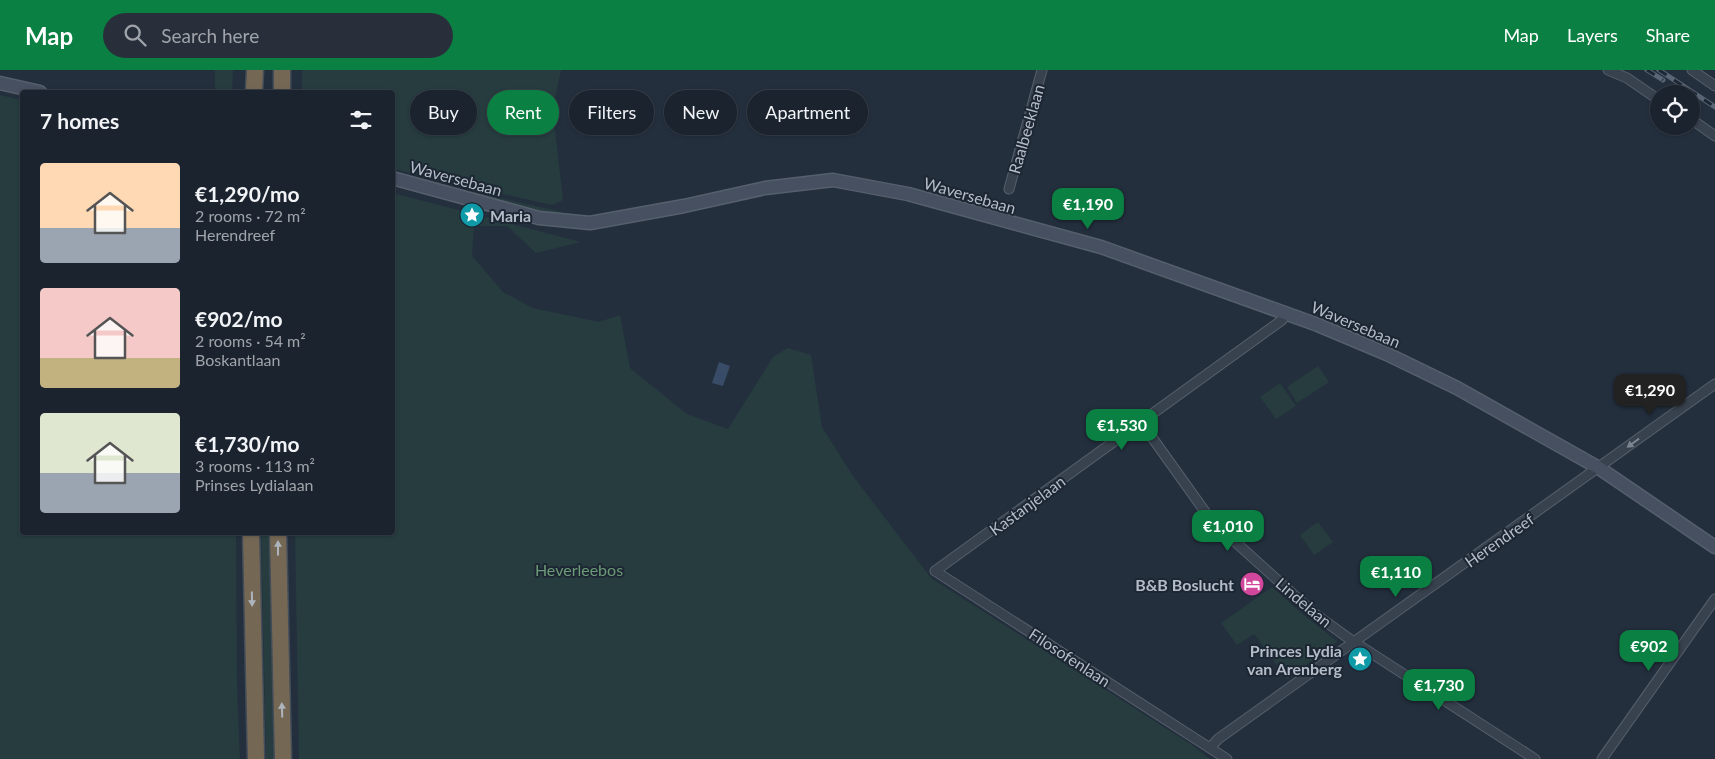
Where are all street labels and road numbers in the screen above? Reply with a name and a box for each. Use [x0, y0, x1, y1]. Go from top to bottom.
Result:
street label: Raalbeeklaan [1004, 82, 1048, 176]
street label: Waversebaan [408, 157, 504, 199]
street label: Waversebaan [922, 173, 1018, 217]
street label: Waversebaan [1309, 297, 1403, 351]
street label: Kastanjelaan [985, 471, 1069, 539]
street label: Herendreef [1461, 509, 1538, 571]
street label: Lindelaan [1272, 573, 1336, 631]
street label: Filosofenlaan [1026, 624, 1114, 690]

